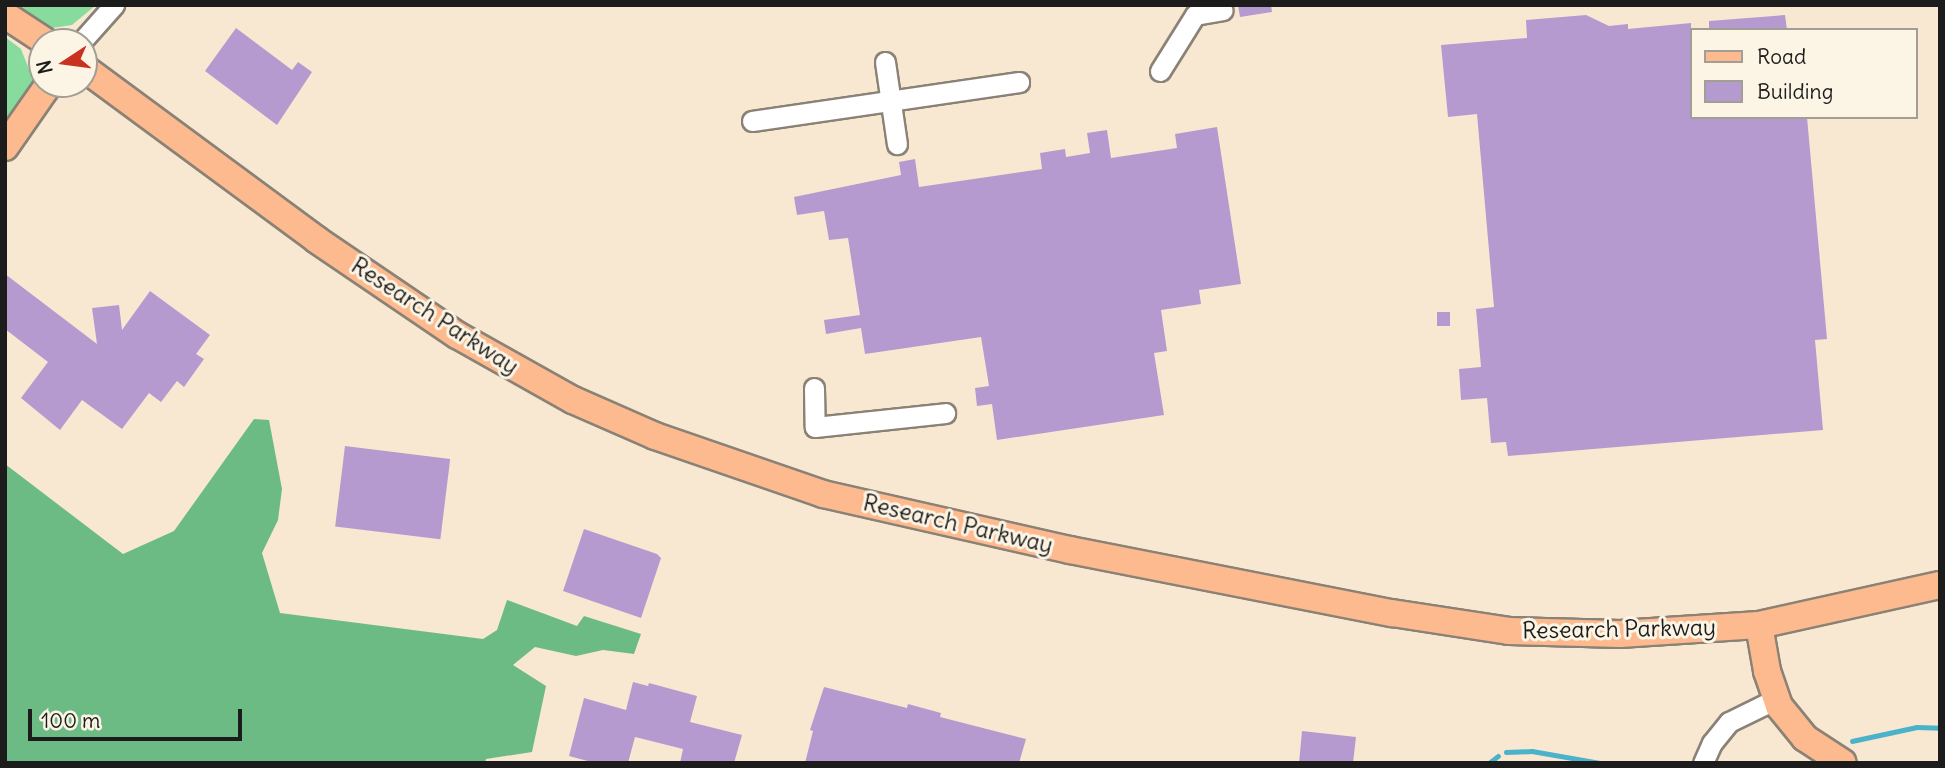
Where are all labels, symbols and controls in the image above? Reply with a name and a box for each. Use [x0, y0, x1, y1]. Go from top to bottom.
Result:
north arrow [28, 28, 98, 98]
legend [1689, 28, 1917, 119]
text: Road [1757, 43, 1806, 70]
text: N [31, 58, 58, 76]
text: Building [1757, 78, 1833, 105]
street label: Research Parkway [346, 252, 524, 380]
street label: Research Parkway [860, 489, 1056, 559]
street label: Research Parkway [1522, 614, 1716, 644]
scale bar [32, 694, 245, 738]
text: 100 m [41, 707, 100, 734]

